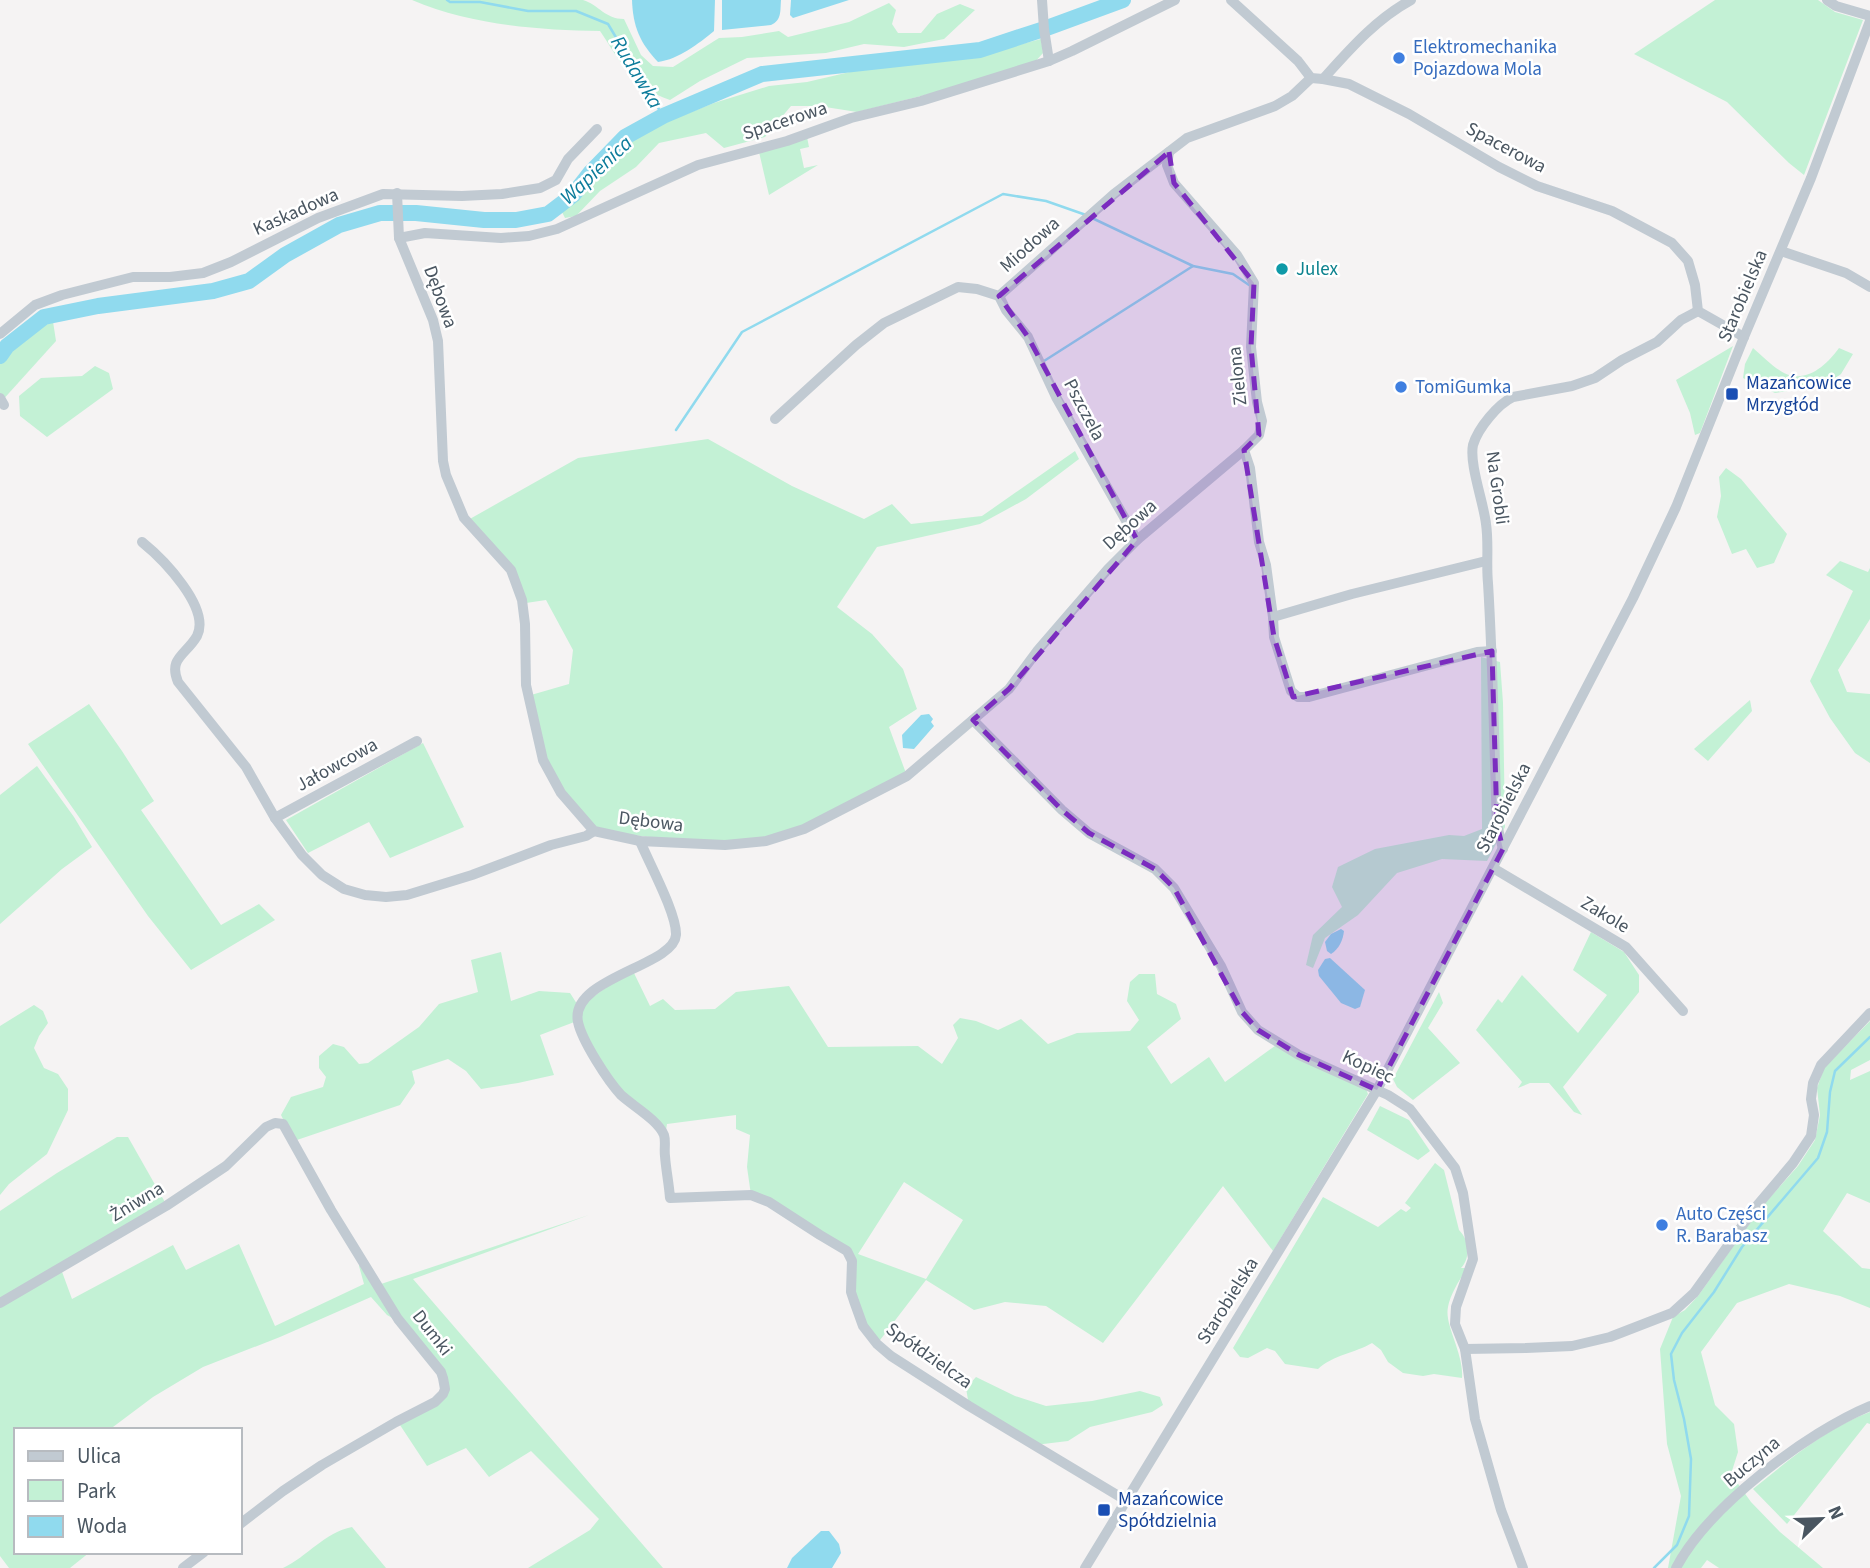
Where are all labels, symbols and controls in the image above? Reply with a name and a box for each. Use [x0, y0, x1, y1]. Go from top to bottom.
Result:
water label: Rudawka [603, 30, 671, 114]
place label: Elektromechanika Pojazdowa Mola [1413, 34, 1557, 83]
marker: Elektromechanika Pojazdowa Mola [1391, 50, 1407, 66]
street label: Spacerowa [739, 95, 831, 147]
street label: Spacerowa [1461, 116, 1551, 180]
water label: Wapienica [553, 129, 639, 211]
street label: Kaskadowa [249, 181, 343, 243]
street label: Miodowa [994, 211, 1066, 279]
street label: Starobielska [1711, 246, 1775, 346]
place label: Julex [1296, 256, 1339, 283]
marker: Julex [1274, 261, 1290, 277]
street label: Dębowa [416, 262, 464, 332]
street label: Zielona [1221, 345, 1255, 407]
place label: Mazańcowice Mrzygłód [1746, 370, 1852, 419]
street label: Pszczela [1056, 374, 1112, 446]
place label: TomiGumka [1415, 374, 1511, 401]
marker: TomiGumka [1393, 379, 1409, 395]
marker: Mazańcowice Mrzygłód [1724, 386, 1740, 402]
street label: Na Grobli [1478, 449, 1516, 527]
street label: Dębowa [1097, 493, 1163, 557]
street label: Jałowcowa [291, 731, 383, 799]
street label: Starobielska [1470, 758, 1538, 858]
street label: Dębowa [617, 805, 685, 839]
street label: Zakole [1575, 890, 1635, 940]
street label: Kopiec [1338, 1043, 1399, 1091]
street label: Żniwna [105, 1175, 169, 1229]
place label: Auto Części R. Barabasz [1676, 1201, 1768, 1250]
marker: Auto Części R. Barabasz [1654, 1217, 1670, 1233]
street label: Starobielska [1191, 1252, 1265, 1350]
street label: Dumki [405, 1304, 459, 1362]
street label: Spółdzielcza [880, 1316, 978, 1396]
legend [14, 1428, 242, 1554]
street label: Buczyna [1718, 1430, 1786, 1494]
text: Ulica [77, 1441, 121, 1471]
text: Park [77, 1476, 117, 1506]
north arrow [1786, 1484, 1856, 1554]
place label: Mazańcowice Spółdzielnia [1118, 1486, 1224, 1535]
marker: Mazańcowice Spółdzielnia [1096, 1502, 1112, 1518]
text: N [1820, 1502, 1850, 1524]
text: Woda [77, 1511, 127, 1541]

